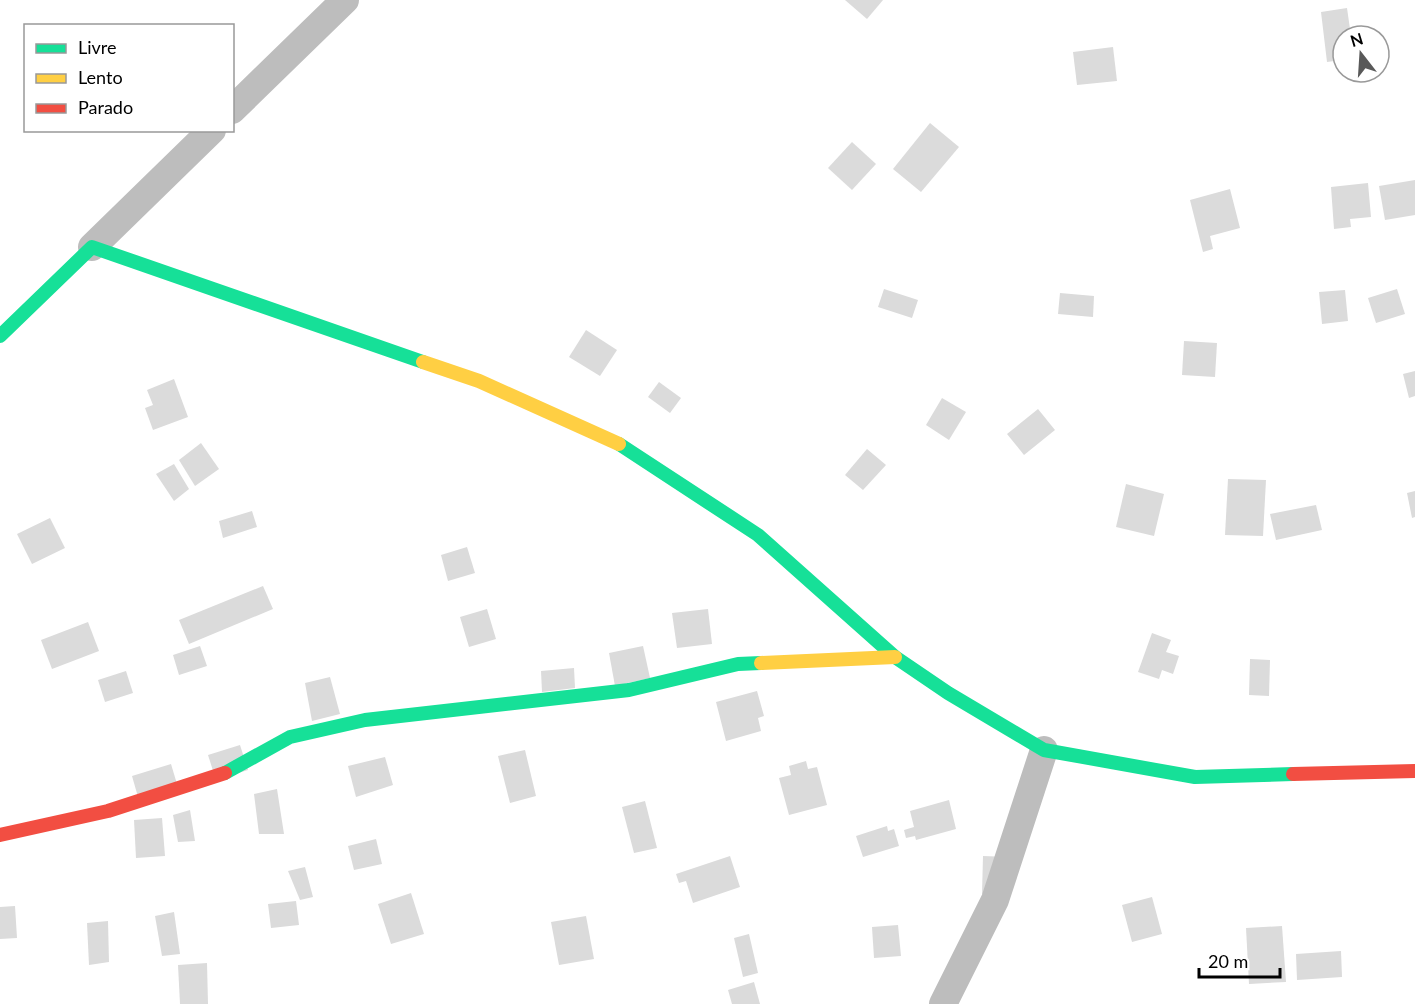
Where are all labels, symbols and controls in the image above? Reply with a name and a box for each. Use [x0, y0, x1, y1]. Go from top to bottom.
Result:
legend [24, 24, 234, 132]
north arrow [1331, 24, 1391, 84]
text: N [1348, 28, 1365, 50]
text: Livre [78, 36, 117, 58]
text: Lento [78, 66, 123, 88]
text: Parado [78, 96, 133, 118]
scale bar [1199, 941, 1280, 979]
text: 20 m [1208, 950, 1248, 972]

